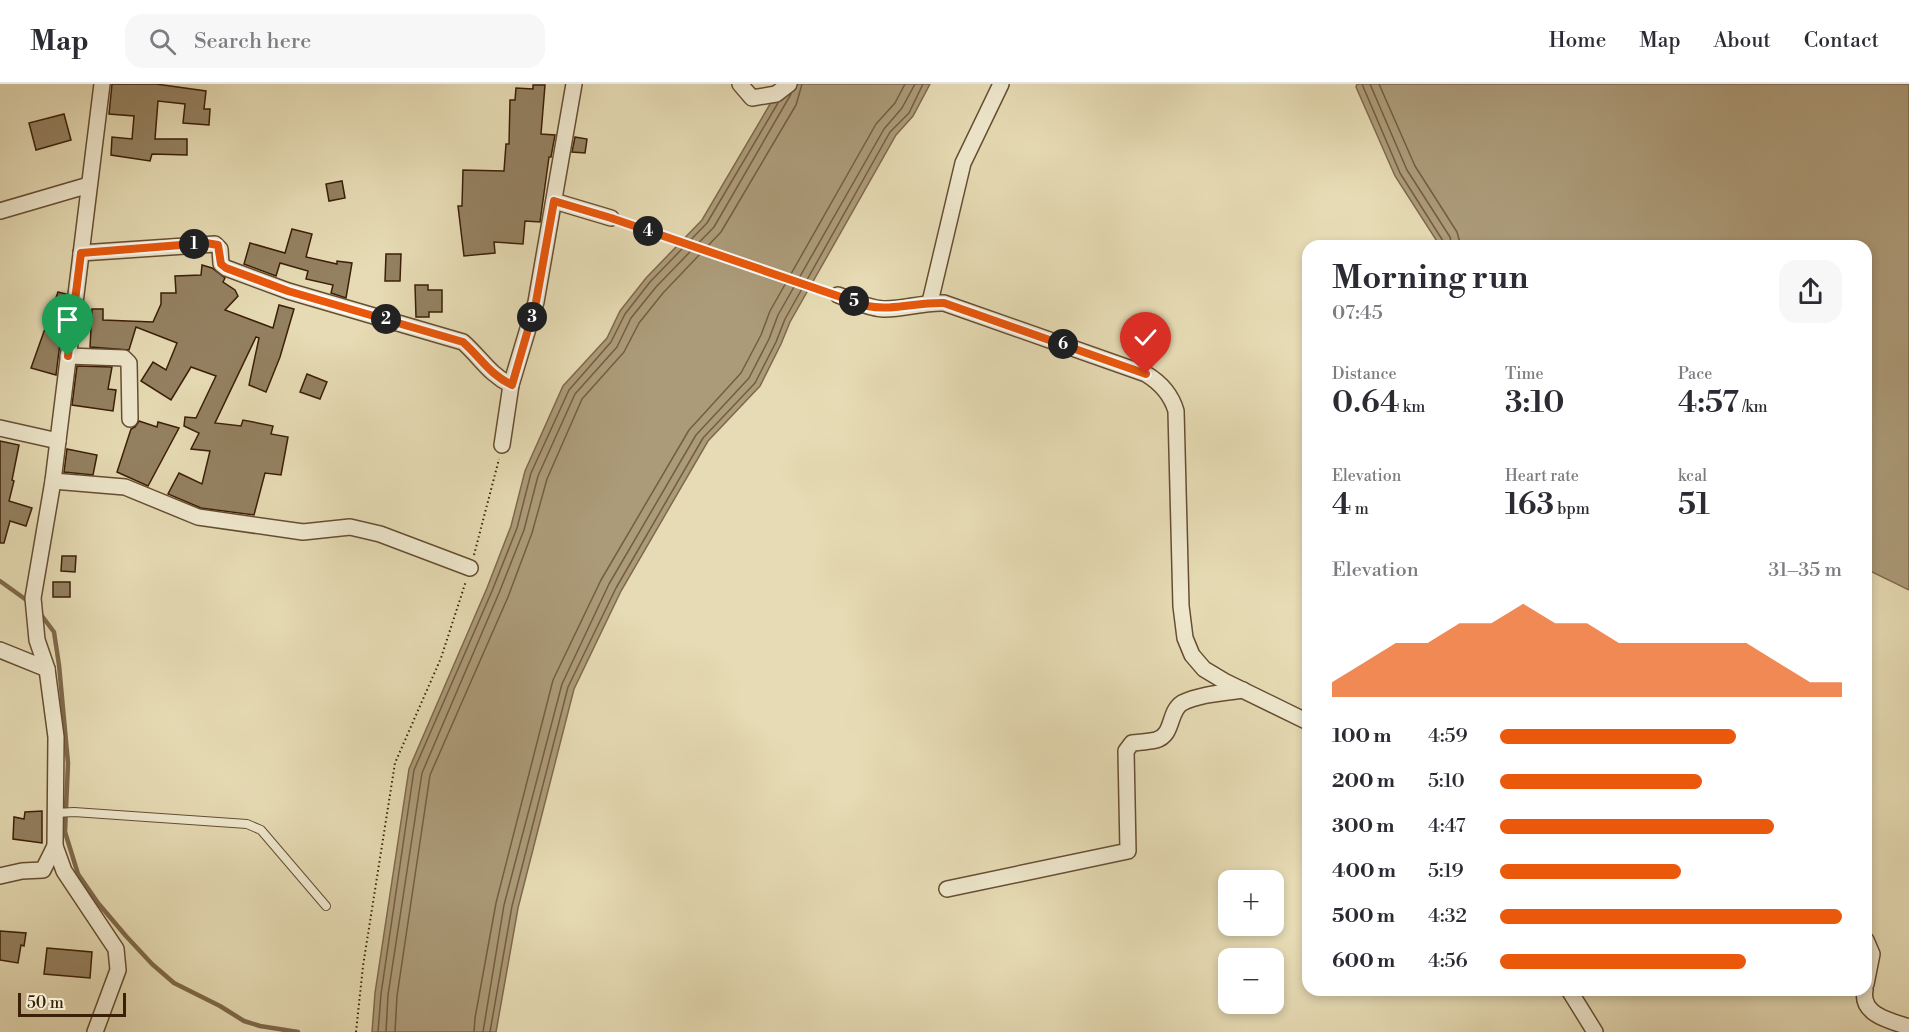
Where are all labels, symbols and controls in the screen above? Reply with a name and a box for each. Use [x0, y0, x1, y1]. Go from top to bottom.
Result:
search box [125, 14, 545, 68]
text: Map [30, 24, 89, 59]
icon: search [146, 25, 179, 58]
text: Search here [194, 28, 311, 55]
text: Home [1549, 28, 1606, 54]
text: Map [1639, 28, 1681, 54]
text: About [1714, 28, 1771, 54]
text: Contact [1804, 28, 1879, 54]
pin: 4 [633, 216, 663, 246]
text: 4 [643, 221, 653, 241]
pin: 1 [179, 229, 209, 259]
text: 1 [190, 234, 198, 254]
text: Morning run [1332, 258, 1529, 299]
button: share [1779, 260, 1842, 323]
pin: 5 [839, 286, 869, 316]
text: 5 [849, 291, 859, 311]
pin [42, 294, 93, 356]
text: 07:45 [1332, 301, 1383, 326]
pin: 3 [517, 302, 547, 332]
icon: arrive [51, 303, 84, 336]
pin: 2 [371, 304, 401, 334]
text: 3 [527, 307, 537, 327]
text: 2 [381, 309, 391, 329]
pin [1120, 312, 1171, 374]
icon: check [1129, 321, 1162, 354]
pin: 6 [1048, 329, 1078, 359]
text: 6 [1058, 334, 1068, 354]
text: Distance [1332, 364, 1397, 384]
text: Time [1505, 364, 1544, 384]
text: Pace [1678, 364, 1712, 384]
text: 0.64 [1332, 384, 1400, 422]
text: 3:10 [1505, 384, 1564, 422]
text: 4:57 [1678, 384, 1739, 422]
text: km [1400, 397, 1425, 417]
text: /km [1739, 397, 1768, 417]
text: Elevation [1332, 466, 1401, 486]
text: Heart rate [1505, 466, 1579, 486]
text: kcal [1678, 466, 1707, 486]
text: 4 [1332, 486, 1351, 524]
text: 163 [1505, 486, 1554, 524]
text: 51 [1678, 486, 1710, 524]
text: m [1351, 499, 1369, 519]
text: bpm [1554, 499, 1590, 519]
text: Elevation [1332, 558, 1419, 583]
text: 31–35 m [1768, 558, 1842, 583]
text: 100 m [1332, 724, 1391, 749]
text: 4:59 [1428, 724, 1468, 749]
text: 200 m [1332, 769, 1395, 794]
text: 5:10 [1428, 769, 1465, 794]
text: 300 m [1332, 814, 1395, 839]
text: 4:47 [1428, 814, 1466, 839]
text: 400 m [1332, 859, 1396, 884]
text: 5:19 [1428, 859, 1464, 884]
map controls [1218, 870, 1284, 1014]
button: + [1218, 870, 1284, 936]
text: 500 m [1332, 904, 1395, 929]
text: 4:32 [1428, 904, 1467, 929]
button: − [1218, 948, 1284, 1014]
text: 600 m [1332, 949, 1395, 974]
text: 4:56 [1428, 949, 1468, 974]
scale bar [18, 990, 126, 1018]
text: 50 m [27, 993, 64, 1013]

